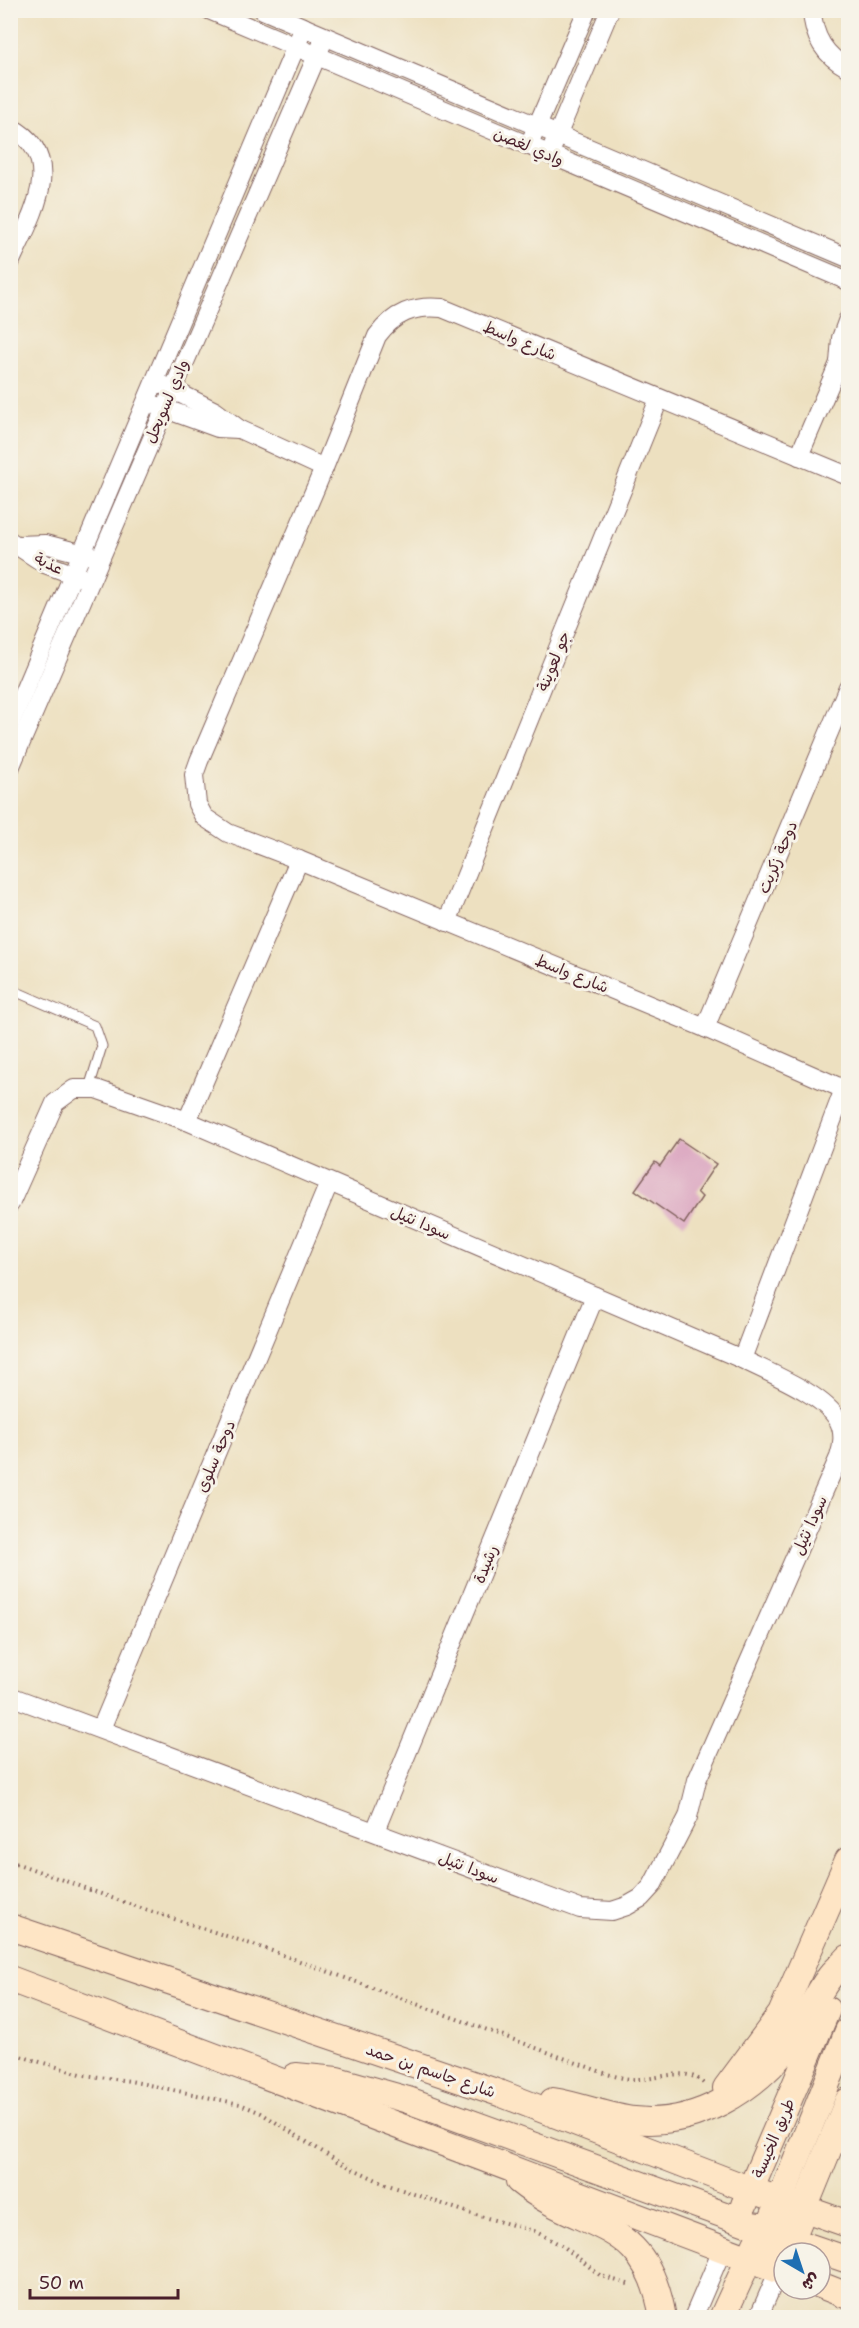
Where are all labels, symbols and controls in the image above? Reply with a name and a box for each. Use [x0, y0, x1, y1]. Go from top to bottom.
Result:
street label: وادي لغصن [490, 122, 567, 172]
street label: شارع واسط [480, 316, 560, 366]
street label: وادي لسويحل [139, 356, 194, 447]
street label: عذبة [31, 547, 67, 579]
street label: جو لعوينة [532, 628, 575, 694]
street label: دوحة زكريت [753, 818, 802, 897]
street label: شارع واسط [532, 949, 612, 999]
street label: سودا نثيل [388, 1201, 454, 1244]
street label: دوحة سلوى [191, 1417, 240, 1495]
street label: سودا نثيل [787, 1492, 832, 1558]
street label: رشيدة [468, 1542, 503, 1586]
street label: سودا نثيل [436, 1846, 502, 1889]
street label: شارع جاسم بن حمد [363, 2038, 498, 2104]
street label: طريق الخيسة [747, 2095, 800, 2181]
north arrow [772, 2241, 832, 2301]
scale bar [30, 2262, 178, 2300]
text: ش [798, 2269, 825, 2296]
text: 50 m [39, 2271, 84, 2295]

